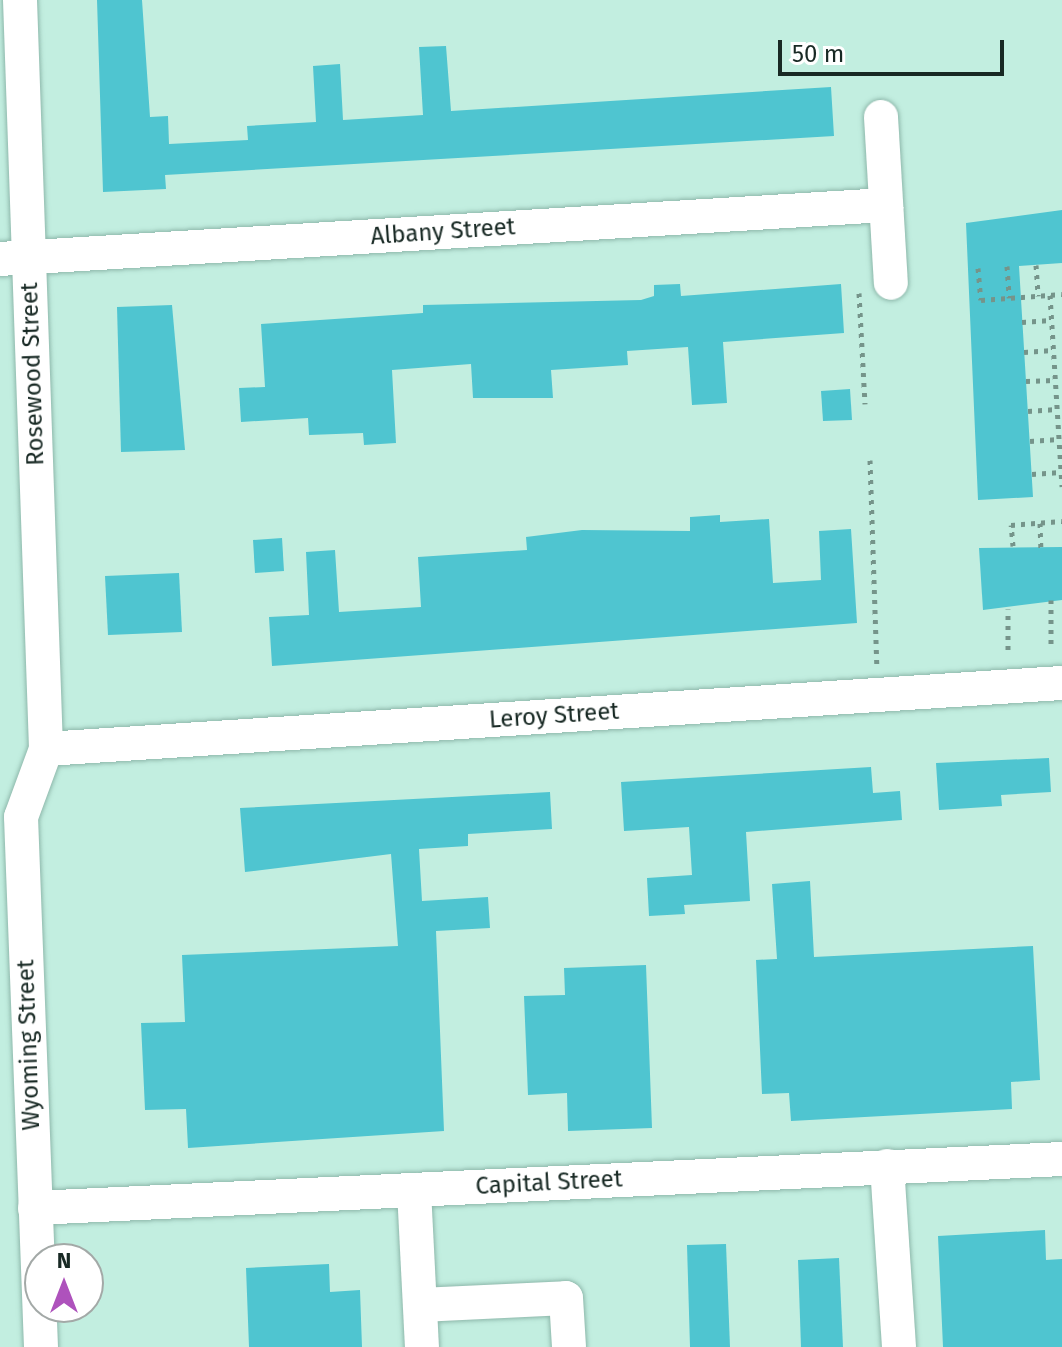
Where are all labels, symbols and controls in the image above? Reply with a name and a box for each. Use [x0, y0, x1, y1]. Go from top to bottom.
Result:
scale bar [782, 24, 1008, 74]
text: 50 m [792, 40, 844, 68]
street label: Albany Street [370, 213, 516, 251]
street label: Rosewood Street [15, 282, 51, 466]
street label: Leroy Street [488, 697, 620, 735]
street label: Wyoming Street [12, 959, 46, 1131]
street label: Capital Street [475, 1165, 623, 1201]
north arrow [24, 1243, 104, 1323]
text: N [57, 1247, 71, 1274]

